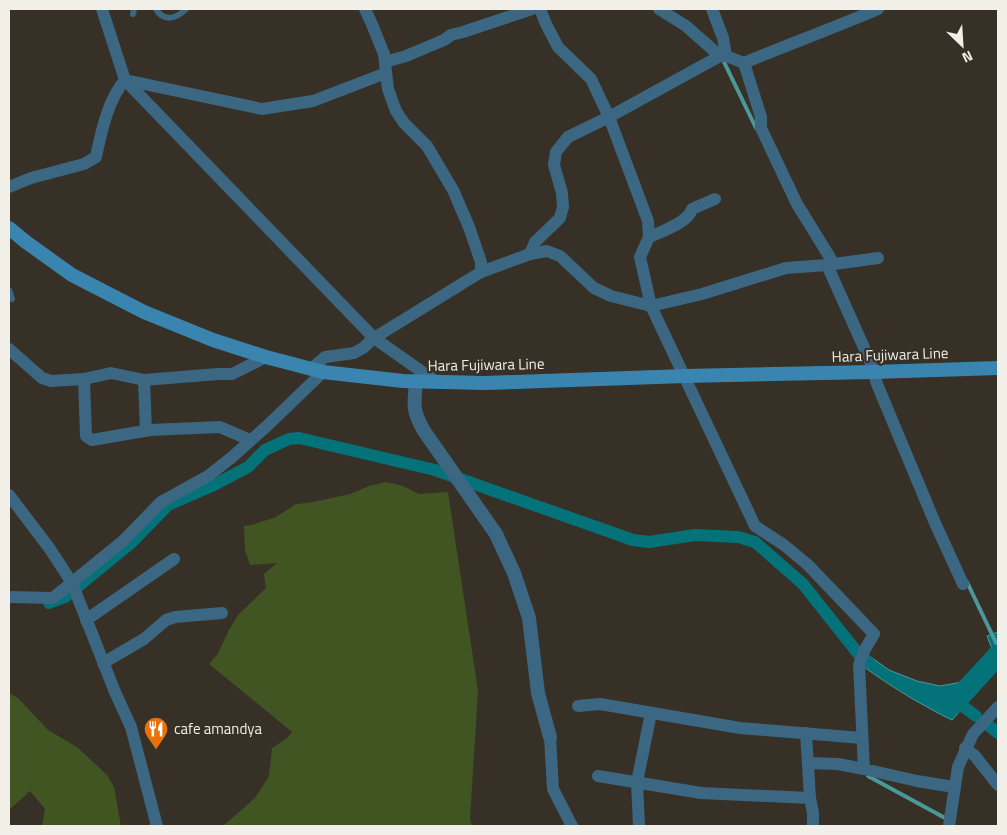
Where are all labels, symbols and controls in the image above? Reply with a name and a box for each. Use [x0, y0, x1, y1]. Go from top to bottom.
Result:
north arrow [937, 20, 987, 70]
text: N [959, 46, 977, 69]
street label: Hara Fujiwara Line [831, 341, 949, 368]
street label: Hara Fujiwara Line [427, 352, 545, 377]
restaurant icon: cafe amandya [143, 716, 169, 750]
place label: cafe amandya [174, 717, 262, 740]

